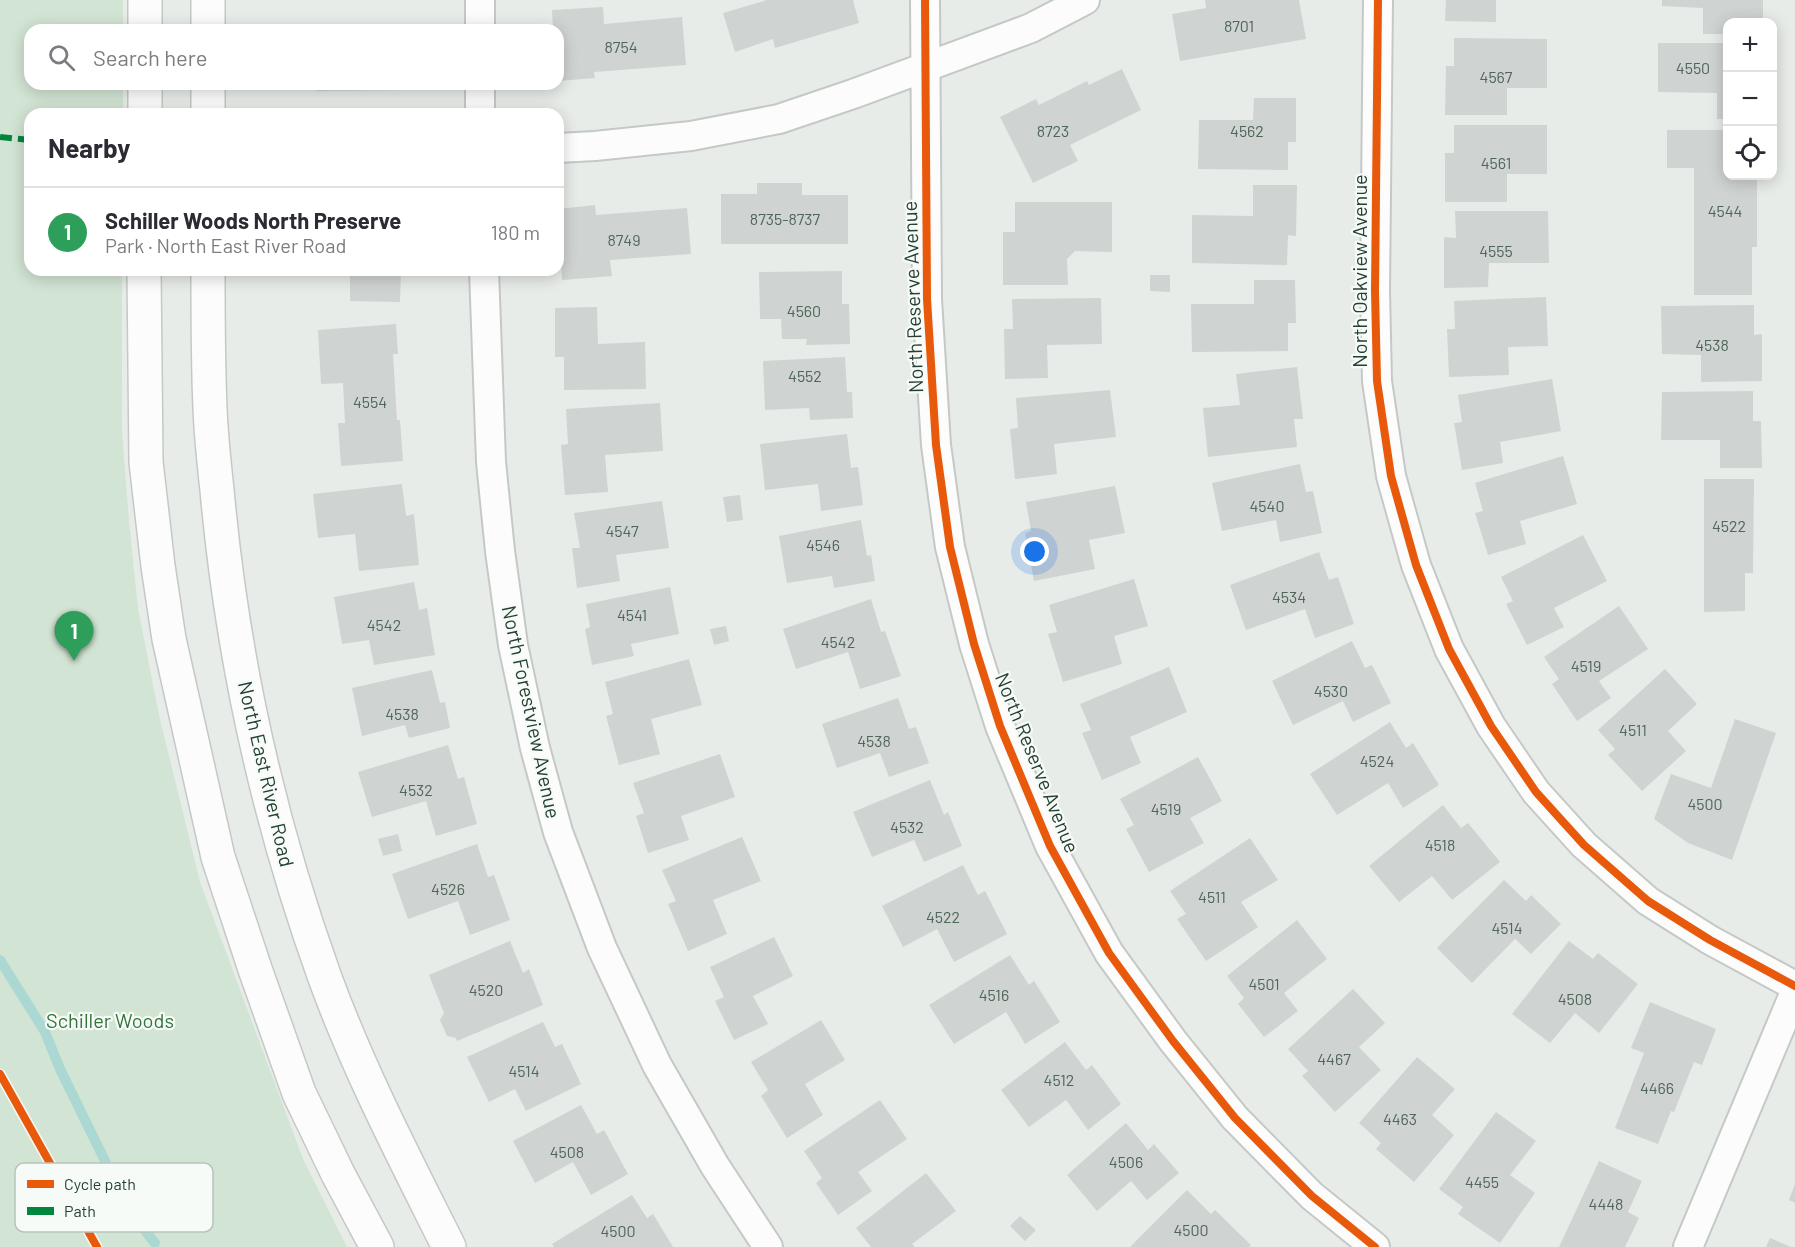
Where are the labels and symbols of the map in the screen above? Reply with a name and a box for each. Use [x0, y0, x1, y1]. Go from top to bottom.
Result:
house number: 8701 [1224, 16, 1254, 35]
house number: 8754 [605, 37, 637, 56]
house number: 4550 [1676, 58, 1710, 77]
house number: 4567 [1480, 67, 1513, 86]
house number: 8723 [1037, 121, 1069, 140]
house number: 4562 [1230, 121, 1264, 140]
house number: 4561 [1481, 153, 1511, 172]
street label: North Oakview Avenue [1347, 174, 1371, 368]
street label: North Reserve Avenue [897, 201, 927, 393]
house number: 4544 [1708, 201, 1742, 220]
house number: 8735-8737 [750, 209, 821, 228]
house number: 8749 [607, 230, 641, 249]
house number: 4555 [1479, 241, 1513, 260]
house number: 4560 [787, 301, 821, 320]
house number: 4538 [1695, 335, 1729, 354]
house number: 4552 [788, 366, 822, 385]
house number: 4554 [353, 392, 387, 411]
house number: 4540 [1250, 496, 1284, 515]
house number: 4522 [1712, 516, 1746, 535]
house number: 4547 [606, 521, 639, 540]
house number: 4546 [806, 535, 840, 554]
your location [1020, 537, 1049, 566]
house number: 4534 [1272, 587, 1306, 606]
street label: North Forestview Avenue [498, 603, 566, 820]
house number: 4541 [617, 605, 647, 624]
pin: 1 [54, 612, 94, 661]
house number: 4542 [367, 615, 401, 634]
house number: 4542 [821, 632, 855, 651]
house number: 4519 [1571, 656, 1601, 675]
street label: North Reserve Avenue [991, 669, 1085, 856]
street label: North East River Road [234, 679, 300, 869]
house number: 4530 [1314, 681, 1348, 700]
house number: 4538 [385, 704, 419, 723]
house number: 4511 [1619, 720, 1647, 739]
house number: 4538 [857, 731, 891, 750]
house number: 4524 [1360, 751, 1394, 770]
house number: 4532 [399, 780, 433, 799]
house number: 4500 [1687, 794, 1723, 813]
house number: 4519 [1151, 799, 1181, 818]
house number: 4532 [890, 817, 924, 836]
house number: 4518 [1425, 835, 1455, 854]
house number: 4526 [431, 879, 465, 898]
house number: 4511 [1198, 887, 1226, 906]
house number: 4522 [926, 907, 960, 926]
house number: 4514 [1491, 918, 1523, 937]
house number: 4501 [1248, 974, 1280, 993]
house number: 4520 [469, 980, 503, 999]
house number: 4516 [979, 985, 1009, 1004]
house number: 4508 [1558, 989, 1592, 1008]
park label: Schiller Woods [46, 1008, 174, 1032]
house number: 4467 [1317, 1049, 1351, 1068]
house number: 4514 [508, 1061, 540, 1080]
house number: 4512 [1044, 1070, 1074, 1089]
house number: 4466 [1640, 1078, 1674, 1097]
house number: 4463 [1383, 1109, 1417, 1128]
house number: 4508 [550, 1142, 584, 1161]
house number: 4506 [1109, 1152, 1143, 1171]
legend [15, 1163, 213, 1232]
house number: 4455 [1465, 1172, 1499, 1191]
text: Cycle path [64, 1174, 136, 1193]
house number: 4448 [1589, 1194, 1623, 1213]
text: Path [64, 1201, 96, 1220]
house number: 4500 [1173, 1220, 1209, 1239]
house number: 4500 [600, 1221, 636, 1240]

